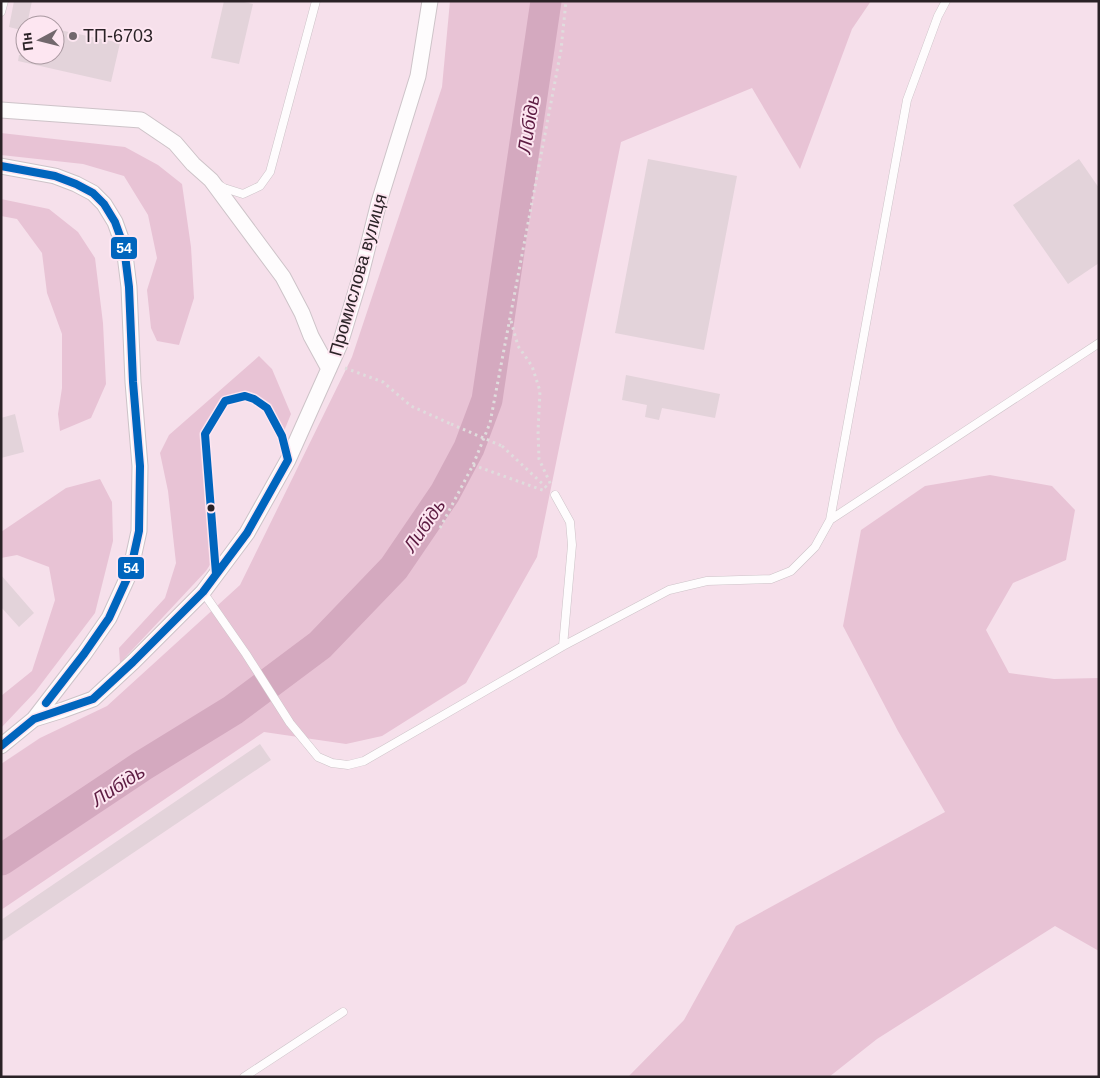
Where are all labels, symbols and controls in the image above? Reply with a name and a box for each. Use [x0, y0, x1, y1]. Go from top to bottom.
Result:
north arrow [15, 15, 65, 65]
place label: ТП-6703 [83, 26, 153, 46]
marker: ТП-6703 [67, 30, 79, 42]
text: Пн [18, 31, 36, 52]
water label: Либідь [513, 93, 543, 157]
street label: Промислова вулиця [325, 192, 391, 358]
line badge: 54 [110, 236, 138, 260]
text: 54 [116, 240, 132, 256]
water label: Либідь [398, 495, 450, 557]
unlabelled marker [206, 503, 216, 513]
line badge: 54 [117, 556, 145, 580]
text: 54 [123, 560, 139, 576]
water label: Либідь [86, 761, 149, 811]

